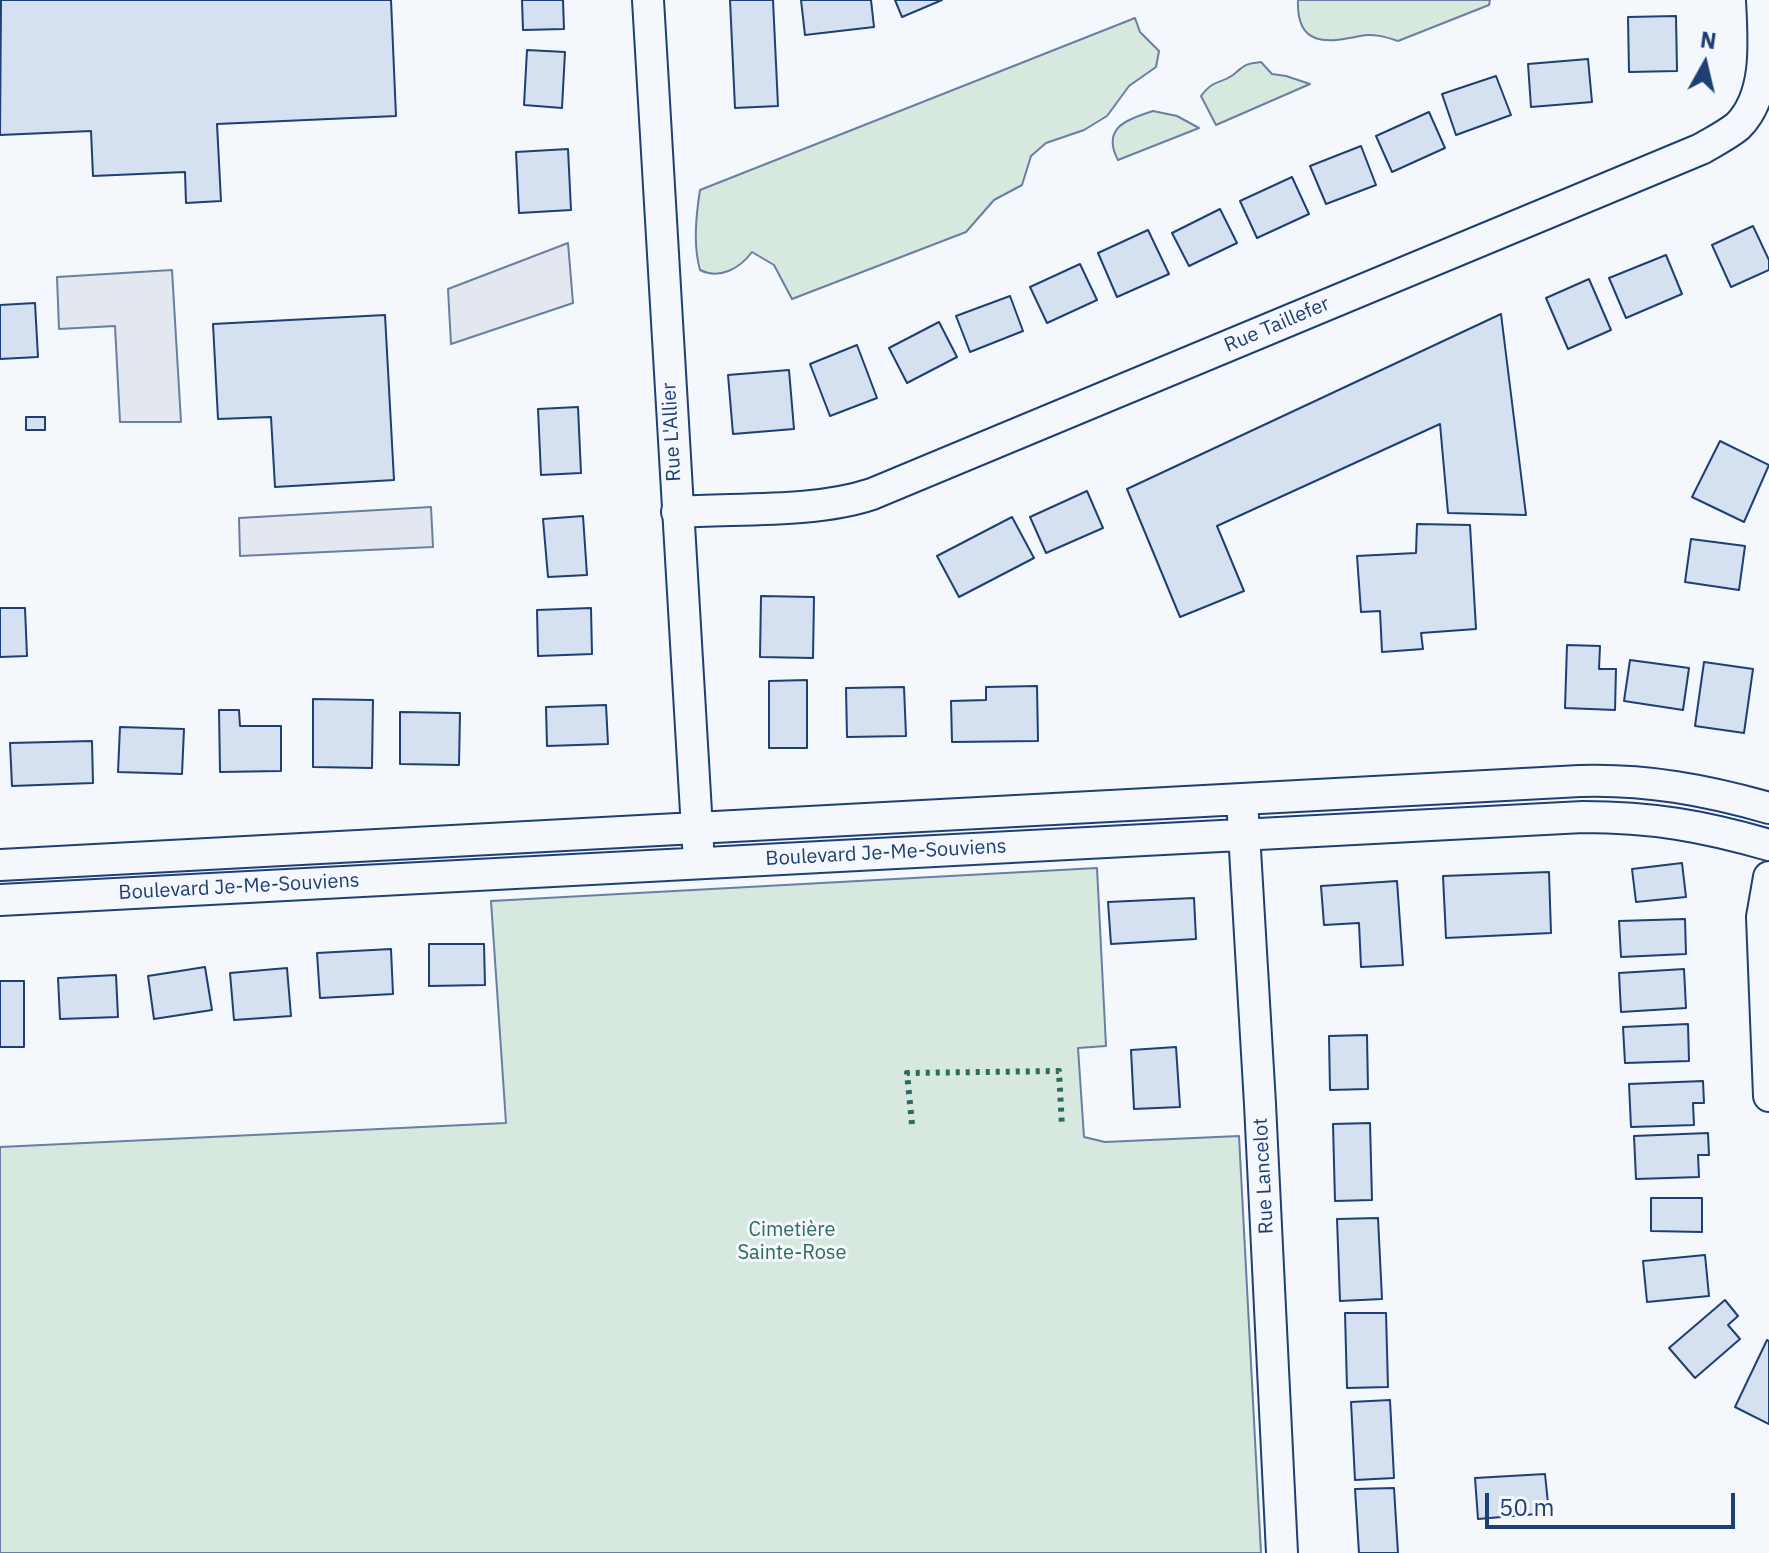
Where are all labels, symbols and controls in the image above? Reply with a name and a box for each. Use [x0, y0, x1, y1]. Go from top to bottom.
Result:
north arrow [1665, 24, 1745, 104]
text: N [1699, 24, 1718, 55]
street label: Rue Taillefer [1221, 292, 1333, 358]
street label: Rue L'Allier [657, 382, 687, 482]
street label: Boulevard Je-Me-Souviens [765, 835, 1007, 871]
street label: Boulevard Je-Me-Souviens [118, 869, 360, 905]
street label: Rue Lancelot [1249, 1117, 1279, 1235]
park label: Cimetière Sainte-Rose [737, 1218, 847, 1265]
scale bar [1489, 1477, 1739, 1527]
text: 50 m [1499, 1491, 1554, 1523]

